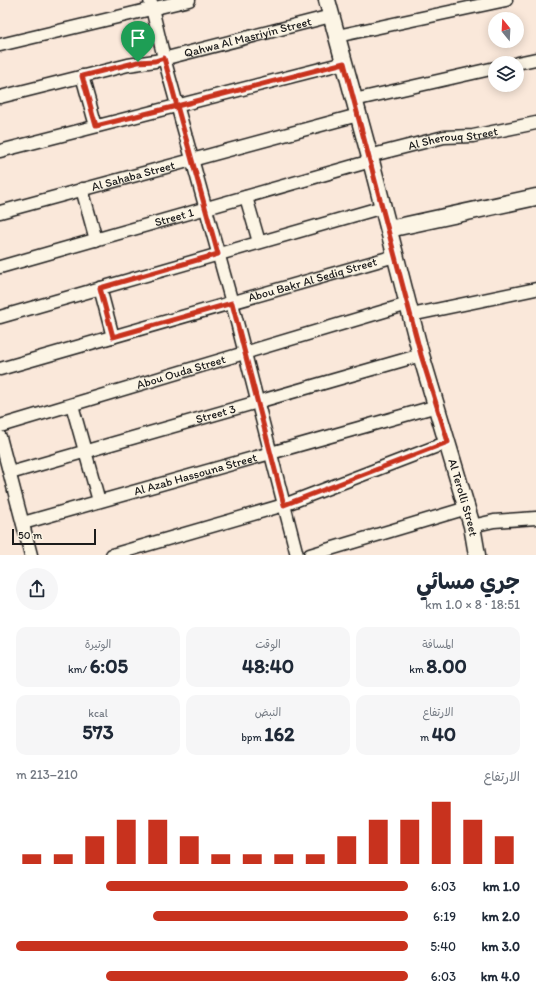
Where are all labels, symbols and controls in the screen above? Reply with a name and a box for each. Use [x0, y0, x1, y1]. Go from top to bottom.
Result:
north arrow [488, 12, 524, 48]
map controls [488, 12, 524, 92]
street label: Qahwa Al Masriyin Street [183, 14, 313, 60]
pin [121, 21, 155, 62]
icon: arrive [127, 27, 149, 49]
button: layers [488, 56, 524, 92]
street label: Al Sherouq Street [407, 124, 499, 153]
street label: Al Sahaba Street [90, 158, 177, 194]
street label: Street 1 [153, 205, 196, 230]
street label: Abou Bakr Al Sediq Street [246, 254, 379, 305]
street label: Abou Ouda Street [135, 352, 228, 392]
street label: Street 3 [194, 401, 238, 426]
street label: Al Azab Hassouna Street [132, 450, 259, 498]
street label: Al Terolli Street [445, 457, 481, 538]
scale bar [12, 527, 96, 546]
text: 50 m [18, 529, 42, 542]
button: share [16, 568, 58, 610]
text: جري مسائي [416, 568, 520, 595]
text: 18:51 · 8 × 1.0 km [425, 597, 520, 612]
text: الوتيرة [85, 638, 111, 651]
text: الوقت [255, 638, 281, 651]
text: المسافة [422, 638, 454, 651]
text: 6:05 [90, 654, 128, 678]
text: 48:40 [242, 654, 294, 678]
text: 8.00 [426, 654, 467, 678]
text: /km [68, 663, 90, 676]
text: km [409, 663, 426, 676]
text: النبض [255, 706, 281, 719]
text: الارتفاع [423, 706, 453, 719]
text: kcal [88, 707, 108, 720]
text: 573 [82, 720, 114, 744]
text: 162 [264, 722, 295, 746]
text: 40 [432, 722, 456, 746]
text: bpm [241, 731, 264, 744]
text: m [420, 731, 432, 744]
text: 210–213 m [16, 767, 78, 782]
text: الارتفاع [484, 769, 520, 784]
text: 6:03 [431, 879, 456, 894]
text: 1.0 km [483, 879, 520, 894]
text: 6:19 [433, 909, 456, 924]
text: 2.0 km [482, 909, 520, 924]
text: 5:40 [430, 939, 456, 954]
text: 3.0 km [482, 939, 520, 954]
text: 6:03 [431, 969, 456, 984]
text: 4.0 km [481, 969, 520, 984]

